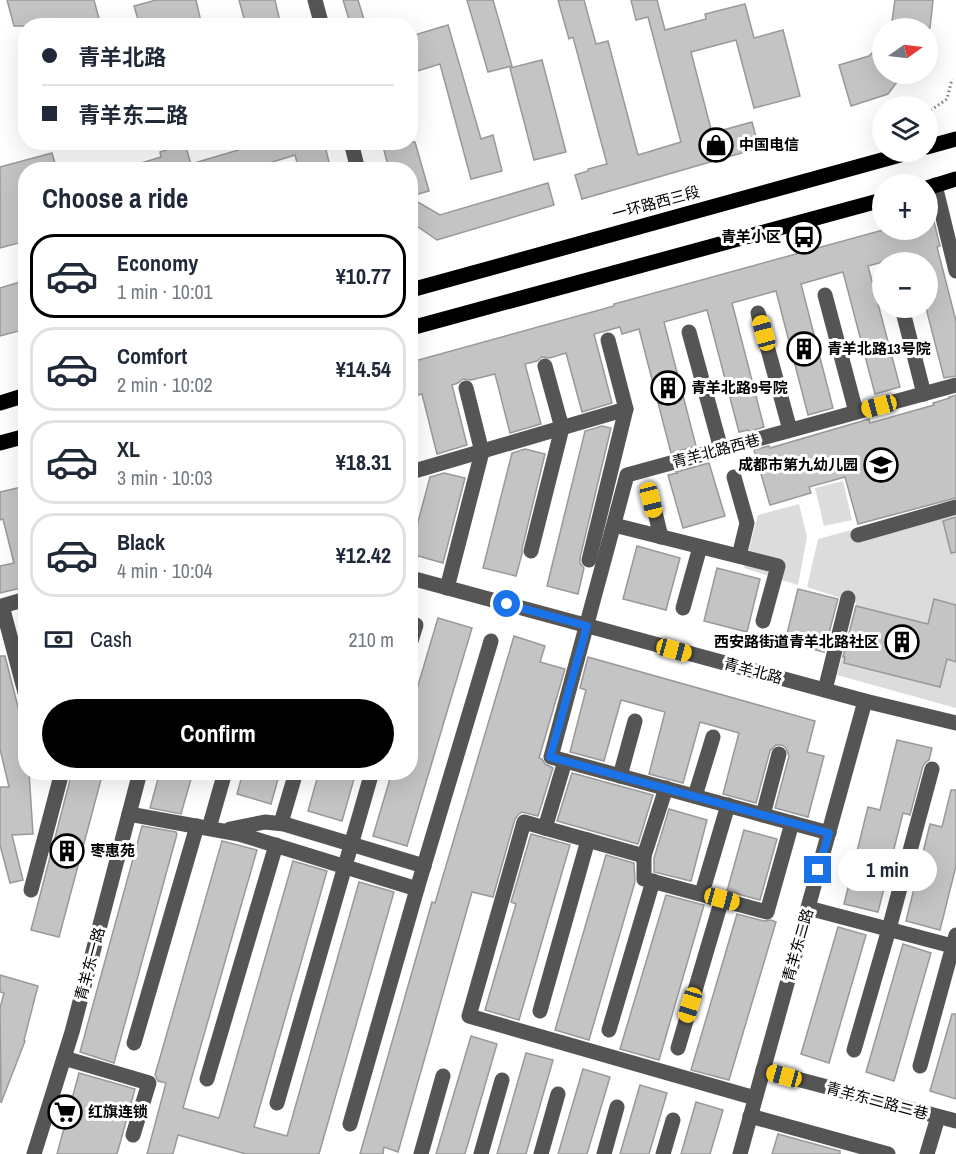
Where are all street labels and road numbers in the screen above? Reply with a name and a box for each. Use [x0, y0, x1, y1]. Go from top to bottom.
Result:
street label: 一环路西三段 [610, 181, 702, 224]
street label: 青羊北路西巷 [670, 429, 762, 472]
street label: 青羊北路 [721, 653, 785, 688]
street label: 青羊东二路 [777, 906, 818, 984]
street label: 青羊东一路 [70, 925, 109, 1003]
street label: 青羊东二路二巷 [824, 1077, 931, 1124]

